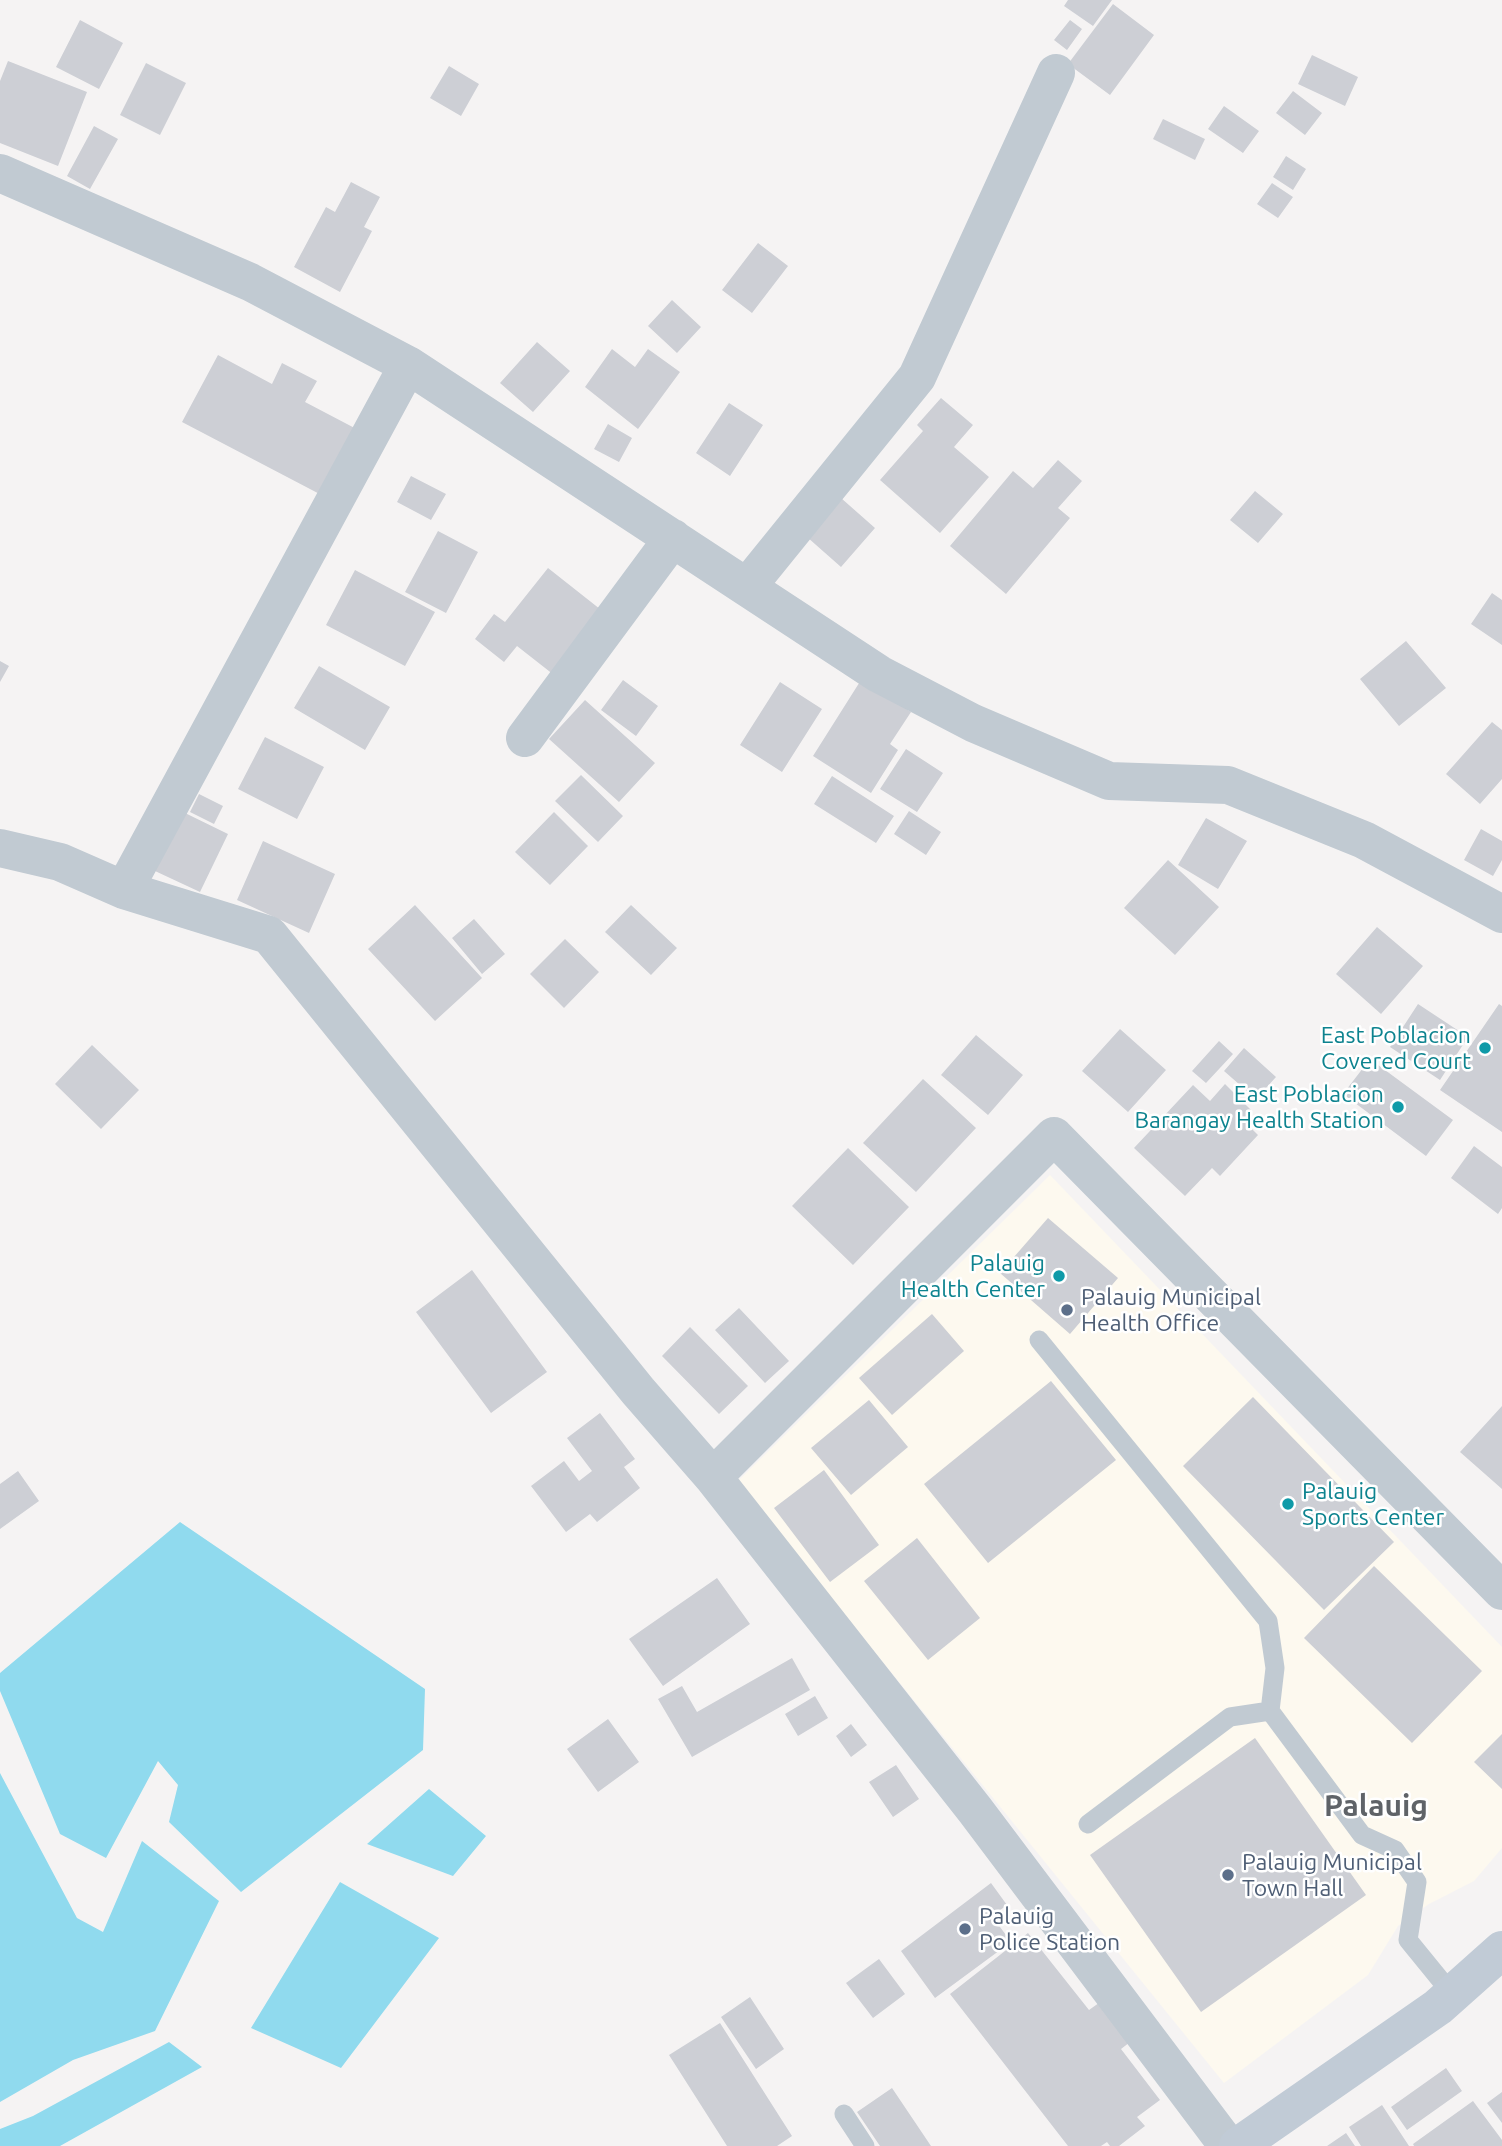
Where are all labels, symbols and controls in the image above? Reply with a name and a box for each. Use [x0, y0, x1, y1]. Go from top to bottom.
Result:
place label: East Poblacion Covered Court [1321, 1021, 1471, 1075]
marker: East Poblacion Covered Court [1477, 1040, 1493, 1056]
place label: East Poblacion Barangay Health Station [1134, 1080, 1384, 1134]
marker: East Poblacion Barangay Health Station [1390, 1099, 1406, 1115]
place label: Palauig Health Center [901, 1249, 1045, 1303]
marker: Palauig Health Center [1051, 1268, 1067, 1284]
place label: Palauig Municipal Health Office [1081, 1283, 1261, 1337]
marker: Palauig Municipal Health Office [1059, 1302, 1075, 1318]
place label: Palauig Sports Center [1302, 1477, 1444, 1531]
marker: Palauig Sports Center [1280, 1496, 1296, 1512]
district label: Palauig [1324, 1788, 1428, 1824]
place label: Palauig Municipal Town Hall [1242, 1848, 1422, 1902]
marker: Palauig Municipal Town Hall [1220, 1867, 1236, 1883]
place label: Palauig Police Station [979, 1902, 1120, 1956]
marker: Palauig Police Station [957, 1921, 973, 1937]

